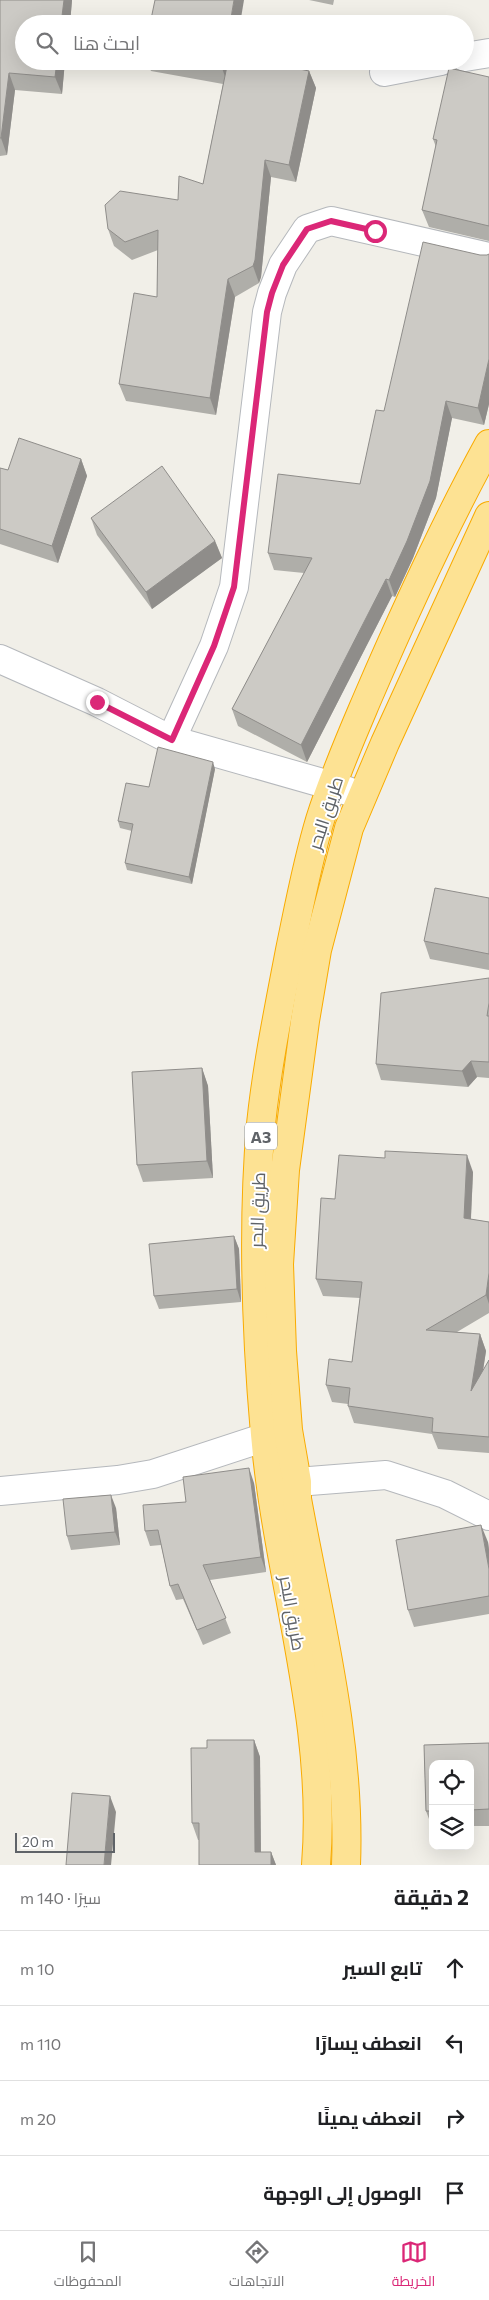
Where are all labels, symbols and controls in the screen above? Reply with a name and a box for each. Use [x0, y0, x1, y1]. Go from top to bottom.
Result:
search box [15, 15, 474, 70]
icon: search [33, 29, 61, 57]
text: ابحث هنا [73, 31, 140, 54]
route start [364, 220, 387, 243]
route end [86, 691, 109, 714]
street label: طريق البحر [302, 773, 349, 854]
road number: A3 [245, 1122, 277, 1150]
street label: طريق البحر [245, 1172, 271, 1249]
street label: طريق البحر [273, 1573, 310, 1653]
map controls [429, 1760, 474, 1850]
button: locate [429, 1760, 474, 1805]
button: layers [429, 1805, 474, 1850]
scale bar [15, 1830, 115, 1853]
text: 20 m [22, 1833, 54, 1850]
text: 2 دقيقة [394, 1884, 469, 1909]
text: سيرًا · 140 m [20, 1888, 101, 1907]
icon: ahead [441, 1954, 469, 1982]
text: تابع السير [343, 1956, 422, 1979]
text: 10 m [20, 1959, 54, 1978]
icon: left [441, 2029, 469, 2057]
text: انعطف يسارًا [315, 2031, 422, 2054]
text: 110 m [20, 2034, 61, 2053]
icon: right [441, 2104, 469, 2132]
text: انعطف يمينًا [317, 2106, 422, 2129]
text: 20 m [20, 2109, 56, 2128]
icon: arrive [441, 2179, 469, 2207]
text: الوصول إلى الوجهة [263, 2181, 422, 2204]
tab: المحفوظات [54, 2238, 122, 2294]
tab: الاتجاهات [229, 2238, 284, 2294]
tab: الخريطة [392, 2238, 435, 2294]

